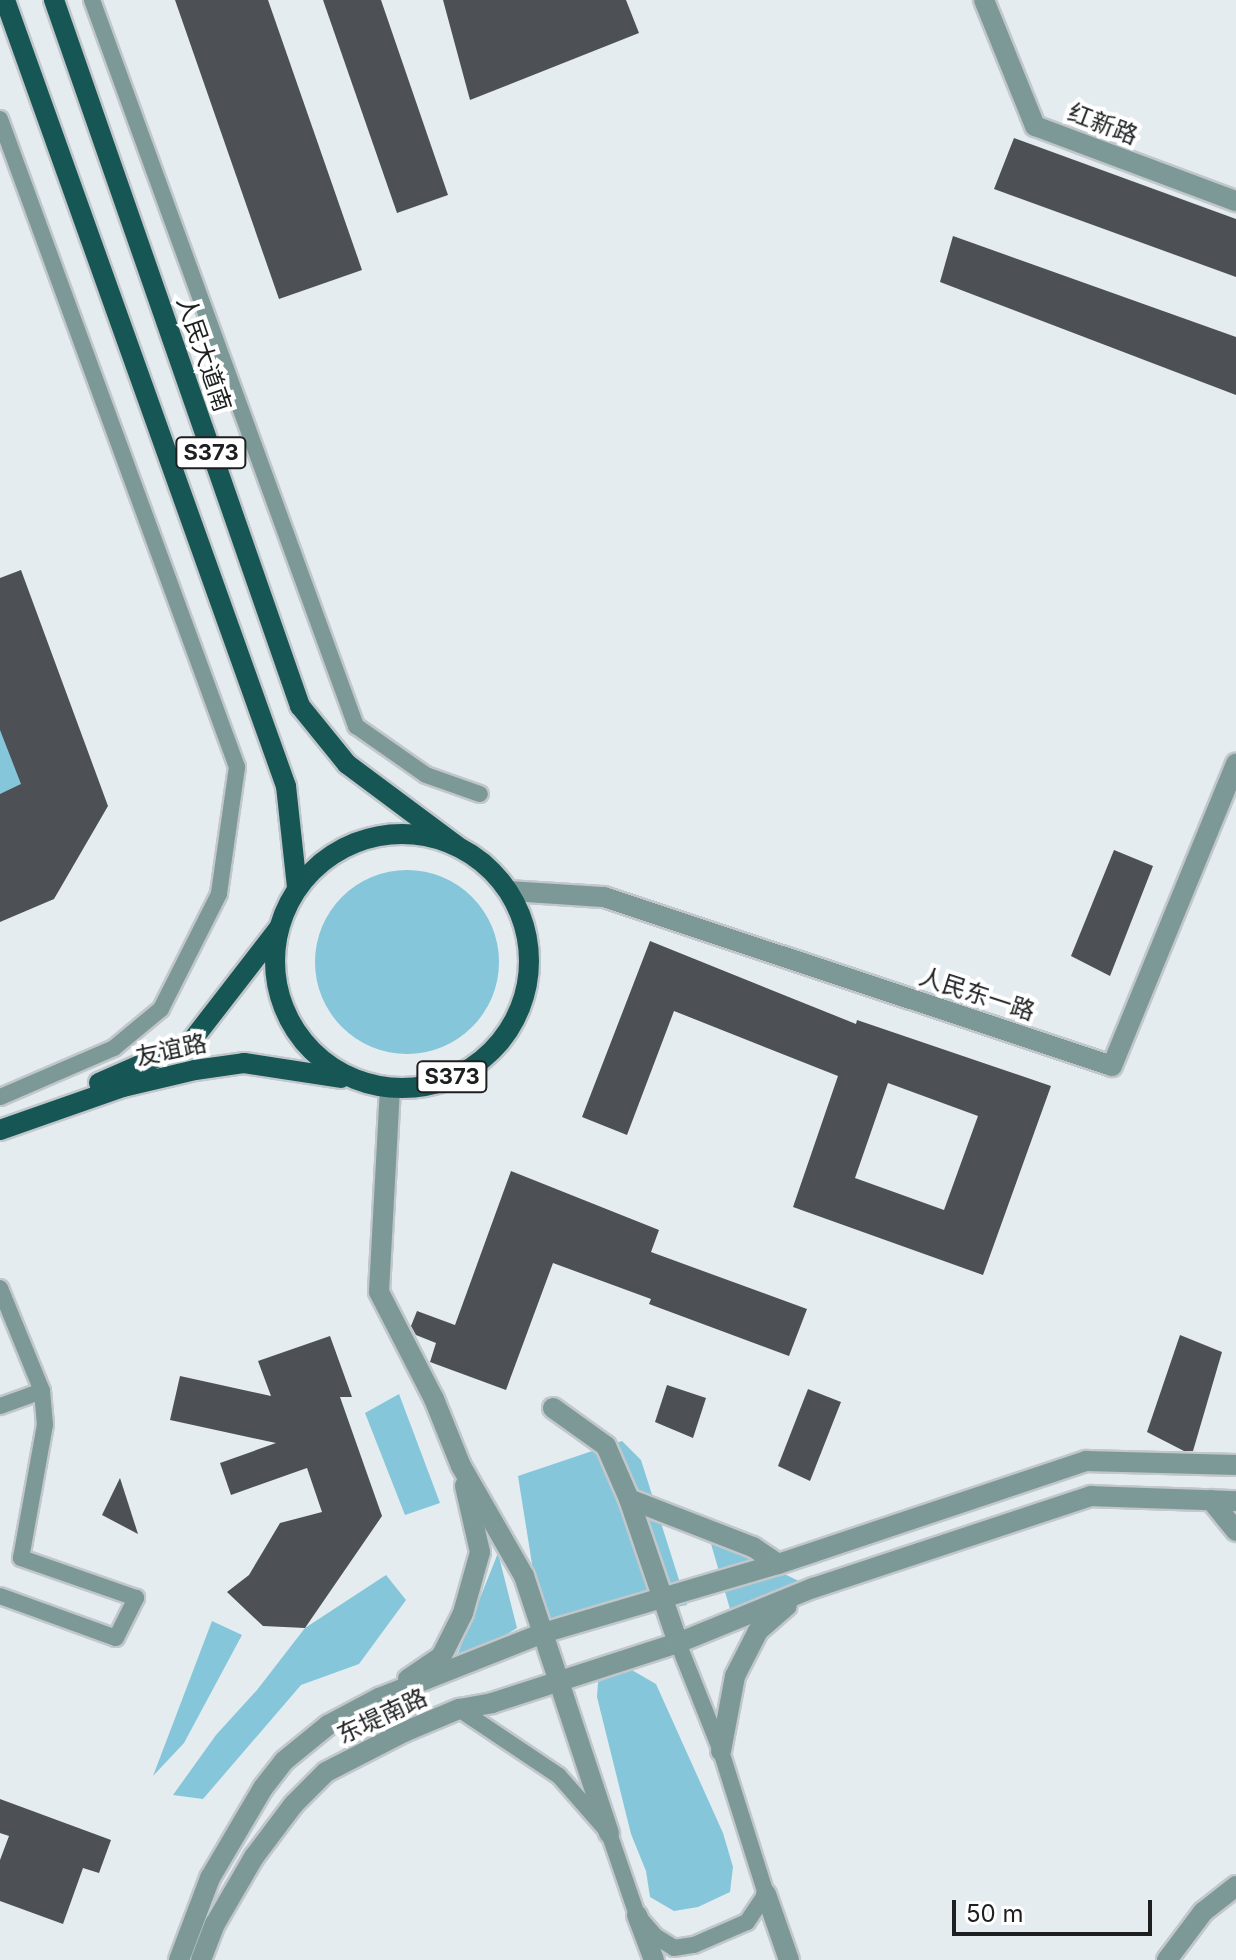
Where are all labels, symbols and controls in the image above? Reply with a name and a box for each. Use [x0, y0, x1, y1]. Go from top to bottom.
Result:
street label: 红新路 [1064, 98, 1142, 150]
street label: 人民大道南 [171, 293, 237, 415]
road number: S373 [175, 435, 247, 471]
street label: 人民东一路 [915, 962, 1039, 1026]
street label: 友谊路 [133, 1028, 209, 1072]
road number: S373 [416, 1059, 488, 1095]
street label: 东堤南路 [332, 1683, 432, 1749]
scale bar [956, 1884, 1156, 1934]
text: 50 m [966, 1899, 1024, 1928]

